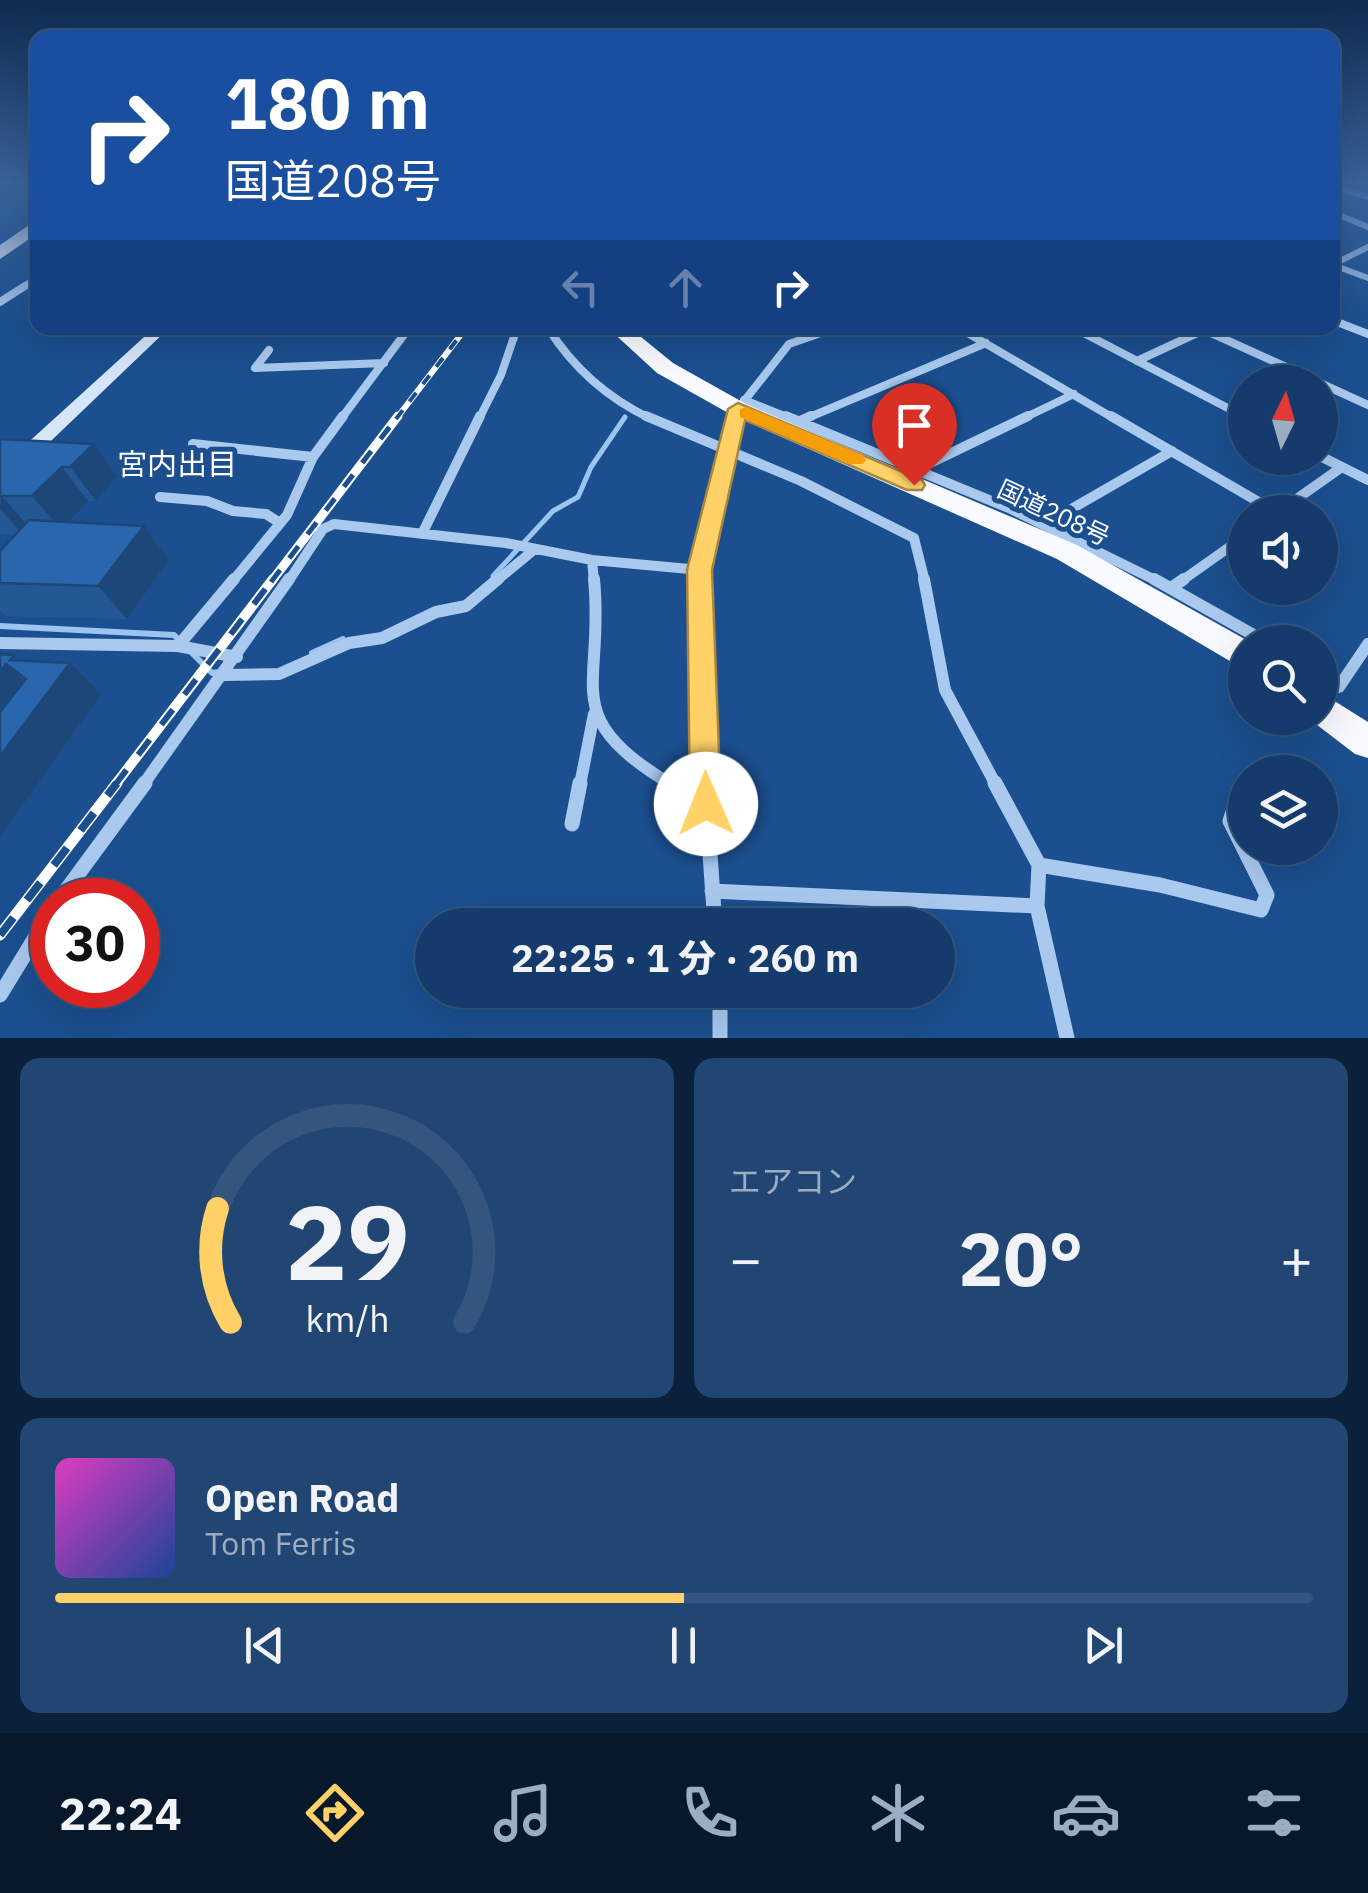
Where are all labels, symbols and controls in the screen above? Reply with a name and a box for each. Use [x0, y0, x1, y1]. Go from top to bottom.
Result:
text: 180 m [225, 57, 430, 148]
icon: right [60, 70, 190, 200]
text: 国道208号 [225, 151, 441, 209]
icon: left [553, 260, 608, 315]
icon: ahead [658, 260, 713, 315]
icon: right [763, 260, 818, 315]
north arrow [1228, 365, 1338, 475]
map controls [1228, 365, 1338, 865]
pin [872, 383, 957, 486]
icon: arrive [887, 398, 942, 453]
district label: 宮内出目 [117, 444, 237, 483]
street label: 国道208号 [993, 472, 1115, 552]
button: sound [1228, 495, 1338, 605]
button: search [1228, 625, 1338, 735]
position arrow [654, 752, 758, 856]
button: layers [1228, 755, 1338, 865]
speed limit sign: 30 [30, 878, 160, 1008]
text: 22:25 · 1 分 · 260 m [511, 933, 859, 982]
text: エアコン [729, 1160, 857, 1202]
text: 29 [285, 1173, 409, 1309]
text: 20° [958, 1209, 1084, 1307]
text: − [729, 1223, 762, 1294]
text: + [1280, 1223, 1313, 1294]
text: km/h [305, 1295, 389, 1342]
text: Open Road [205, 1473, 399, 1522]
text: Tom Ferris [205, 1522, 356, 1564]
icon: previous [237, 1618, 292, 1673]
icon: pause [656, 1618, 711, 1673]
icon: next [1076, 1618, 1131, 1673]
icon: directions [300, 1778, 370, 1848]
icon: music [488, 1778, 558, 1848]
icon: phone [675, 1778, 745, 1848]
icon: climate [863, 1778, 933, 1848]
icon: car [1051, 1778, 1121, 1848]
icon: filters [1239, 1778, 1309, 1848]
text: 22:24 [59, 1784, 182, 1842]

